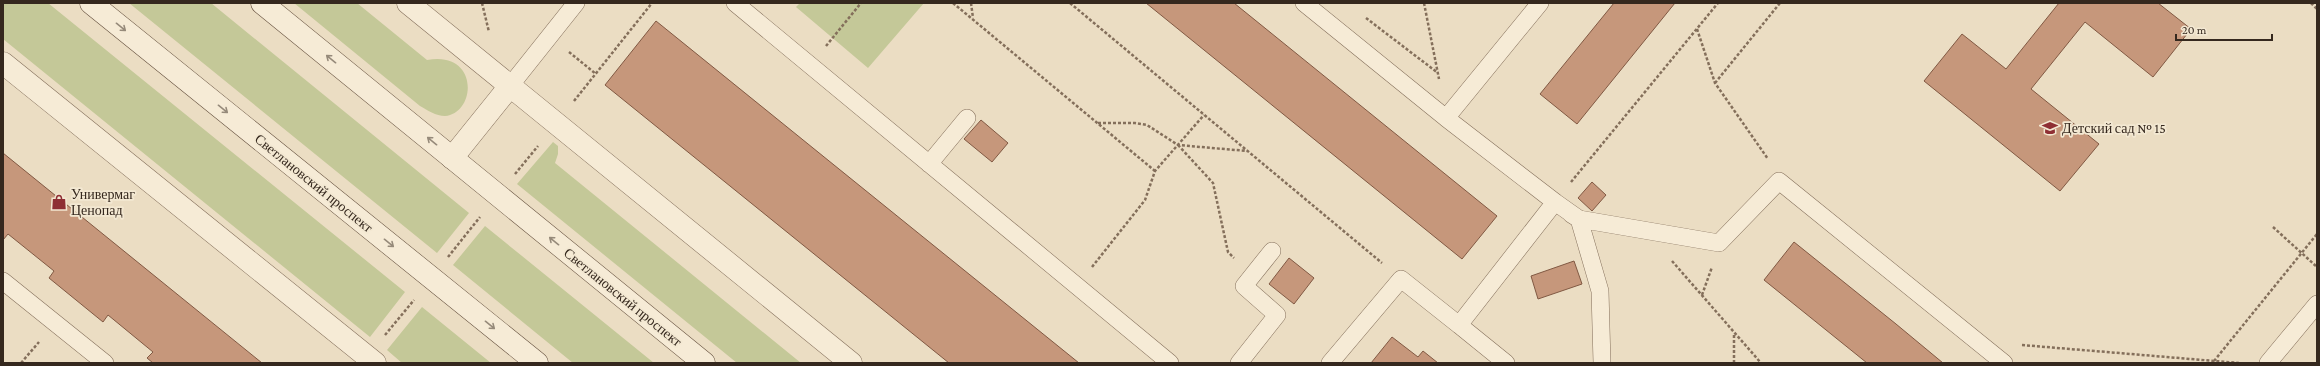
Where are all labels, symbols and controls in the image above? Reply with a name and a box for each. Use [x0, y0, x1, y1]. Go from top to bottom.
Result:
scale bar [2176, 16, 2272, 42]
one-way arrow [116, 23, 127, 32]
text: 20 m [2182, 23, 2207, 37]
one-way arrow [326, 55, 336, 64]
one-way arrow [217, 104, 228, 113]
school or university icon: Детский сад № 15 [2041, 119, 2059, 137]
place label: Детский сад № 15 [2062, 120, 2166, 136]
street label: Светлановский проспект [252, 130, 376, 236]
one-way arrow [426, 137, 437, 146]
place label: Универмаг Ценопад [71, 186, 135, 218]
shop icon: Универмаг Ценопад [50, 193, 68, 211]
one-way arrow [549, 237, 560, 246]
one-way arrow [384, 239, 395, 247]
street label: Светлановский проспект [561, 244, 685, 350]
one-way arrow [485, 320, 496, 329]

